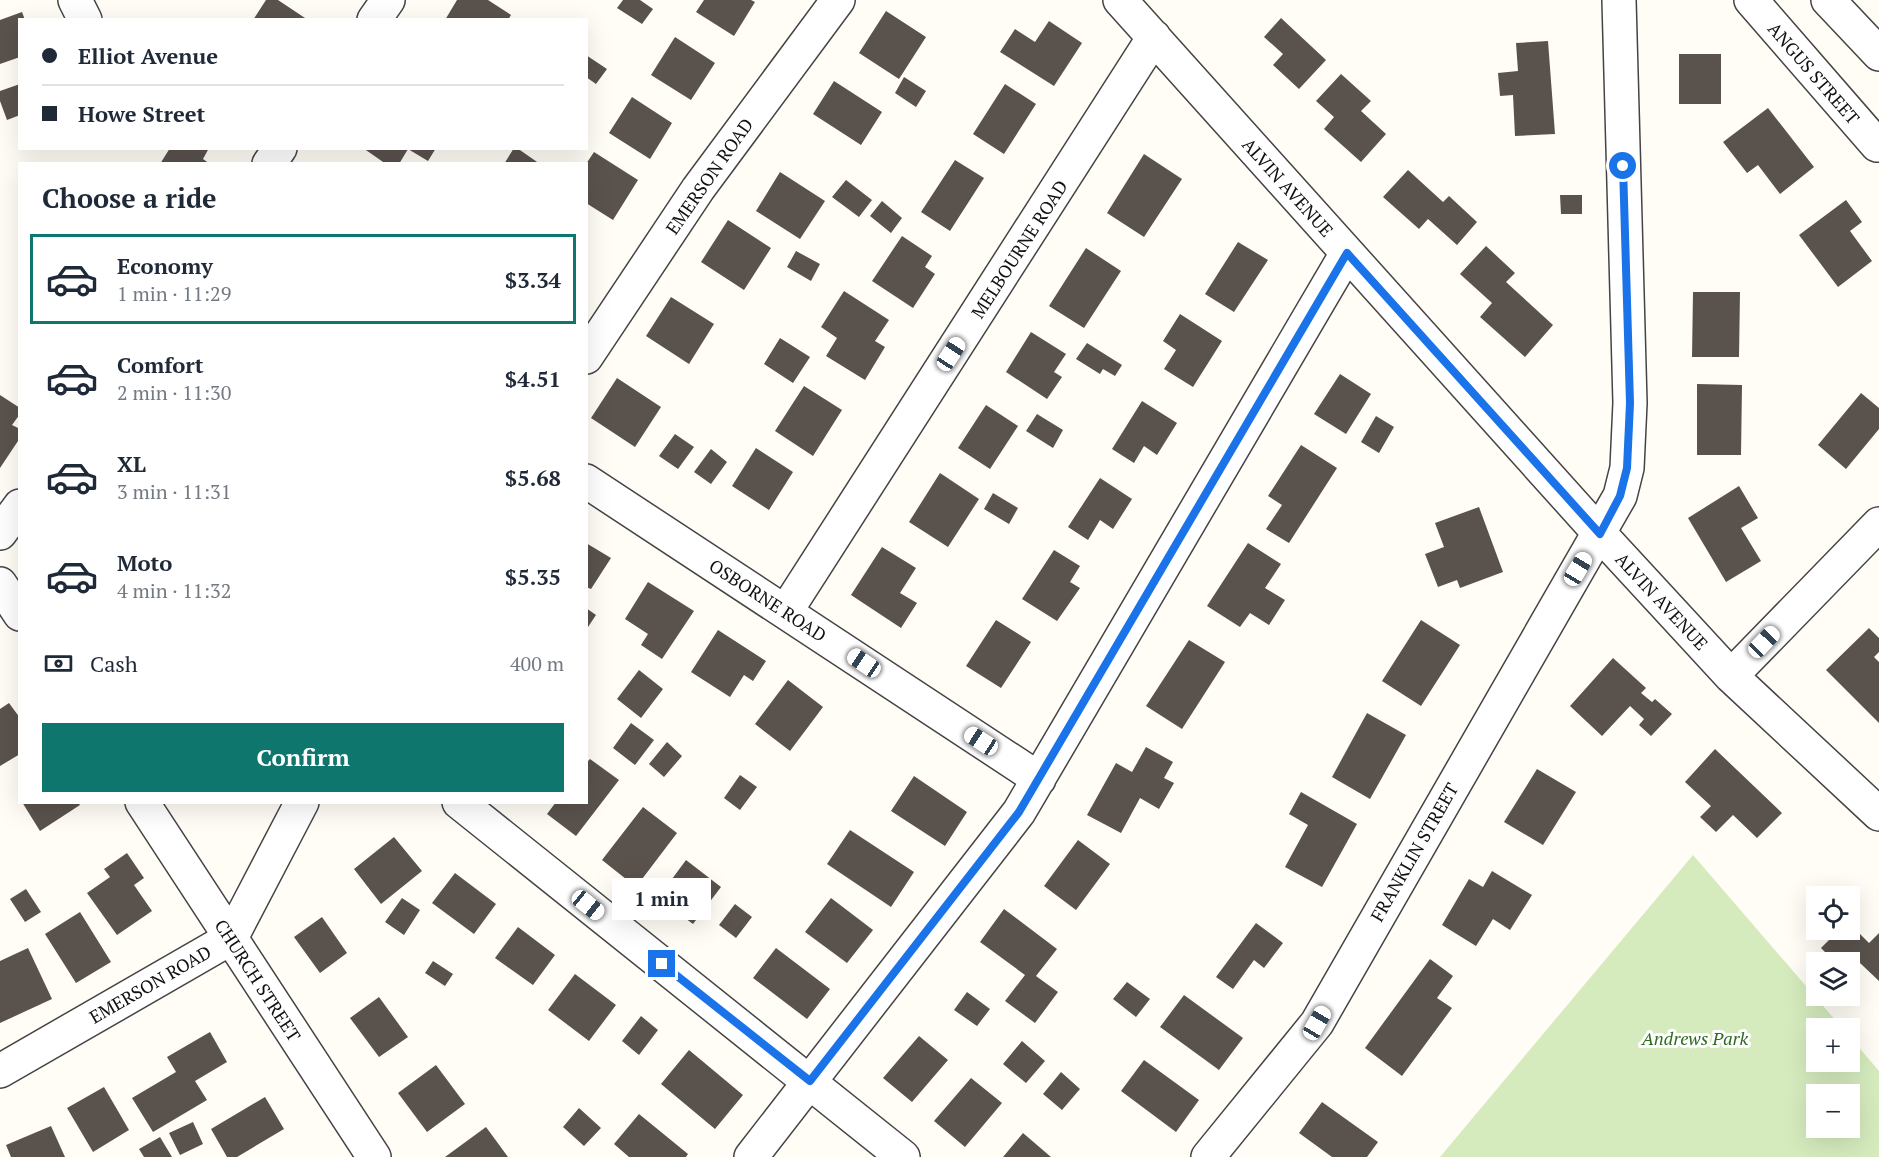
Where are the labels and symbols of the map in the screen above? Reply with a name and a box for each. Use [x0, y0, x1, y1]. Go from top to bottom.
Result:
street label: ANGUS STREET [1763, 17, 1865, 129]
street label: EMERSON ROAD [660, 113, 758, 239]
street label: ALVIN AVENUE [1237, 132, 1339, 242]
route start [1609, 152, 1636, 179]
street label: MELBOURNE ROAD [965, 175, 1073, 323]
car [934, 334, 968, 374]
street label: ALVIN AVENUE [1611, 547, 1713, 655]
car [1561, 549, 1595, 589]
street label: OSBORNE ROAD [705, 553, 831, 647]
car [1745, 623, 1783, 661]
car [844, 645, 884, 681]
car [961, 724, 1001, 758]
street label: FRANKLIN STREET [1364, 778, 1464, 926]
callout: 1 min [612, 877, 712, 919]
car [568, 887, 608, 923]
street label: CHURCH STREET [210, 914, 306, 1046]
street label: EMERSON ROAD [85, 939, 215, 1029]
route end [648, 950, 675, 977]
car [1300, 1003, 1334, 1043]
park label: Andrews Park [1641, 1026, 1748, 1050]

